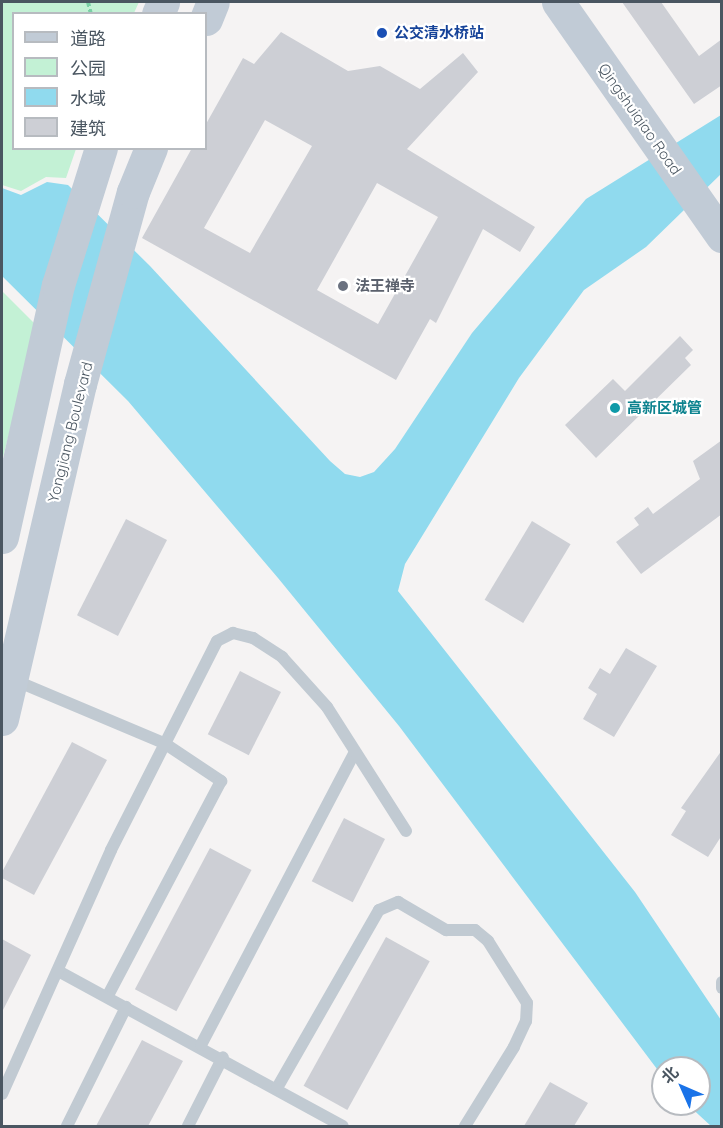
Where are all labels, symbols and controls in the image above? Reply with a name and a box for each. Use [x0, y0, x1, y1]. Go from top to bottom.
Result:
legend [12, 12, 207, 150]
place label: 公交清水桥站 [394, 24, 484, 42]
marker: 公交清水桥站 [375, 26, 389, 40]
text: 道路 [70, 27, 106, 50]
text: 公园 [70, 57, 106, 80]
street label: Qingshuiqiao Road [595, 60, 685, 178]
text: 水域 [70, 87, 106, 110]
text: 建筑 [70, 117, 106, 140]
place label: 法王禅寺 [355, 277, 415, 295]
marker: 法王禅寺 [336, 279, 350, 293]
street label: Yongjiang Boulevard [44, 360, 96, 504]
place label: 高新区城管 [627, 399, 702, 417]
marker: 高新区城管 [608, 401, 622, 415]
north arrow [651, 1056, 711, 1116]
text: 北 [657, 1062, 682, 1087]

